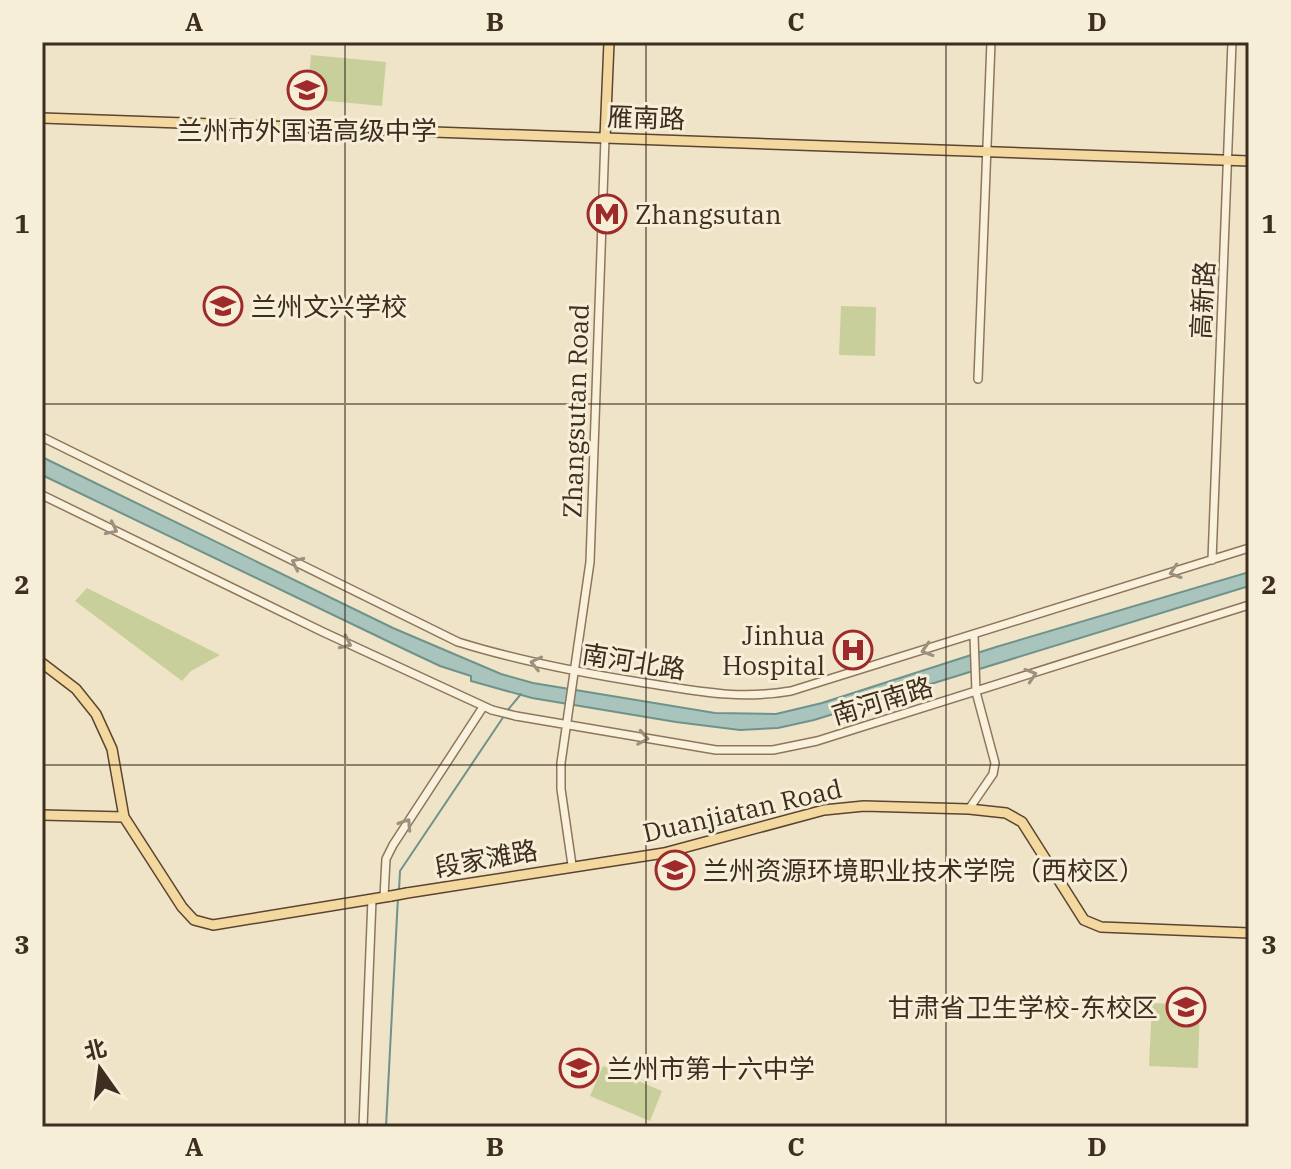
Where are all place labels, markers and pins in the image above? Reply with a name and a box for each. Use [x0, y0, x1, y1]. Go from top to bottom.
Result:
school or university icon: 兰州市外国语高级中学 [286, 69, 328, 111]
place label: 兰州市外国语高级中学 [177, 113, 437, 147]
metro station icon: Zhangsutan [586, 193, 628, 235]
place label: Zhangsutan [635, 197, 782, 231]
school or university icon: 兰州文兴学校 [202, 285, 244, 327]
place label: 兰州文兴学校 [251, 289, 407, 323]
place label: Jinhua Hospital [722, 618, 825, 682]
hospital icon: Jinhua Hospital [832, 629, 874, 671]
school or university icon: 兰州资源环境职业技术学院（西校区） [654, 849, 696, 891]
place label: 兰州资源环境职业技术学院（西校区） [703, 853, 1145, 887]
school or university icon: 甘肃省卫生学校-东校区 [1165, 986, 1207, 1028]
place label: 甘肃省卫生学校-东校区 [888, 990, 1158, 1024]
school or university icon: 兰州市第十六中学 [558, 1047, 600, 1089]
place label: 兰州市第十六中学 [607, 1051, 815, 1085]

